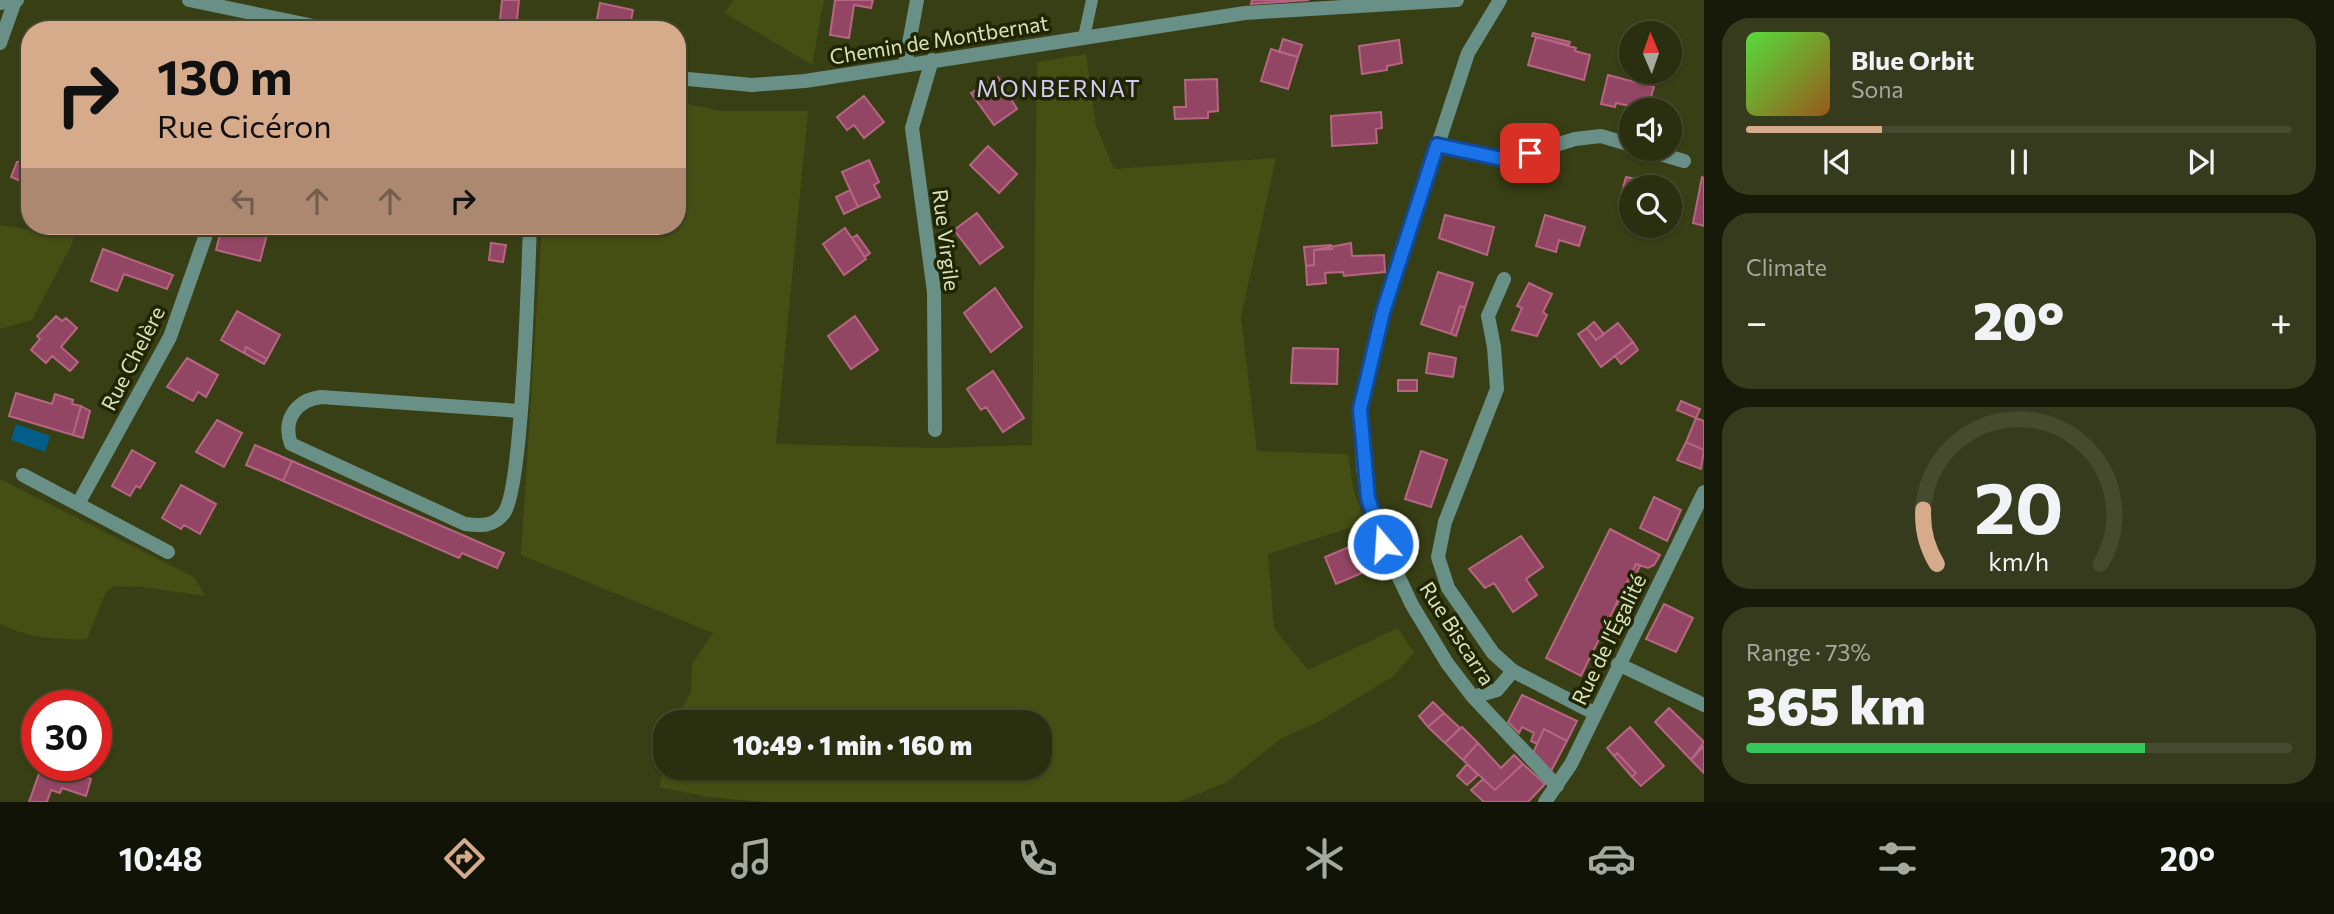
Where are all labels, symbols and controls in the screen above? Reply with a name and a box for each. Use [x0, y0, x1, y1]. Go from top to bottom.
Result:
street label: Chemin de Montbernat [828, 9, 1050, 69]
north arrow [1619, 21, 1682, 84]
map controls [1619, 21, 1682, 238]
text: Blue Orbit [1851, 44, 1974, 75]
text: 130 m [157, 45, 292, 105]
icon: right [42, 49, 133, 140]
district label: MONBERNAT [976, 74, 1142, 102]
text: Sona [1851, 75, 1903, 103]
button: sound [1619, 98, 1682, 161]
text: Rue Cicéron [157, 105, 332, 145]
pin [1500, 123, 1560, 183]
icon: arrive [1511, 134, 1549, 172]
icon: previous [1818, 143, 1856, 181]
icon: pause [2000, 143, 2038, 181]
icon: next [2182, 143, 2220, 181]
button: search [1619, 175, 1682, 238]
icon: left [225, 182, 263, 220]
icon: ahead [298, 182, 336, 220]
icon: ahead [371, 182, 409, 220]
icon: right [444, 182, 482, 220]
street label: Rue Virgile [928, 188, 966, 292]
text: Climate [1746, 253, 1827, 281]
text: 20° [1973, 287, 2064, 351]
text: − [1746, 297, 1768, 344]
text: + [2270, 297, 2292, 344]
street label: Rue Chelère [95, 302, 169, 414]
text: 20 [1974, 461, 2064, 550]
position arrow [1346, 507, 1420, 581]
text: km/h [1989, 546, 2049, 576]
street label: Rue de l'Égalité [1566, 569, 1650, 709]
street label: Rue Biscarra [1415, 577, 1501, 689]
text: Range · 73% [1746, 638, 1871, 666]
text: 365 km [1746, 672, 1926, 736]
speed limit sign: 30 [21, 690, 112, 781]
text: 10:49 · 1 min · 160 m [733, 729, 972, 760]
icon: directions [440, 834, 489, 883]
icon: music [727, 834, 776, 883]
icon: phone [1013, 834, 1062, 883]
icon: climate [1300, 834, 1349, 883]
icon: car [1587, 834, 1636, 883]
icon: filters [1873, 834, 1922, 883]
text: 10:48 [119, 838, 202, 878]
text: 20° [2160, 838, 2215, 878]

